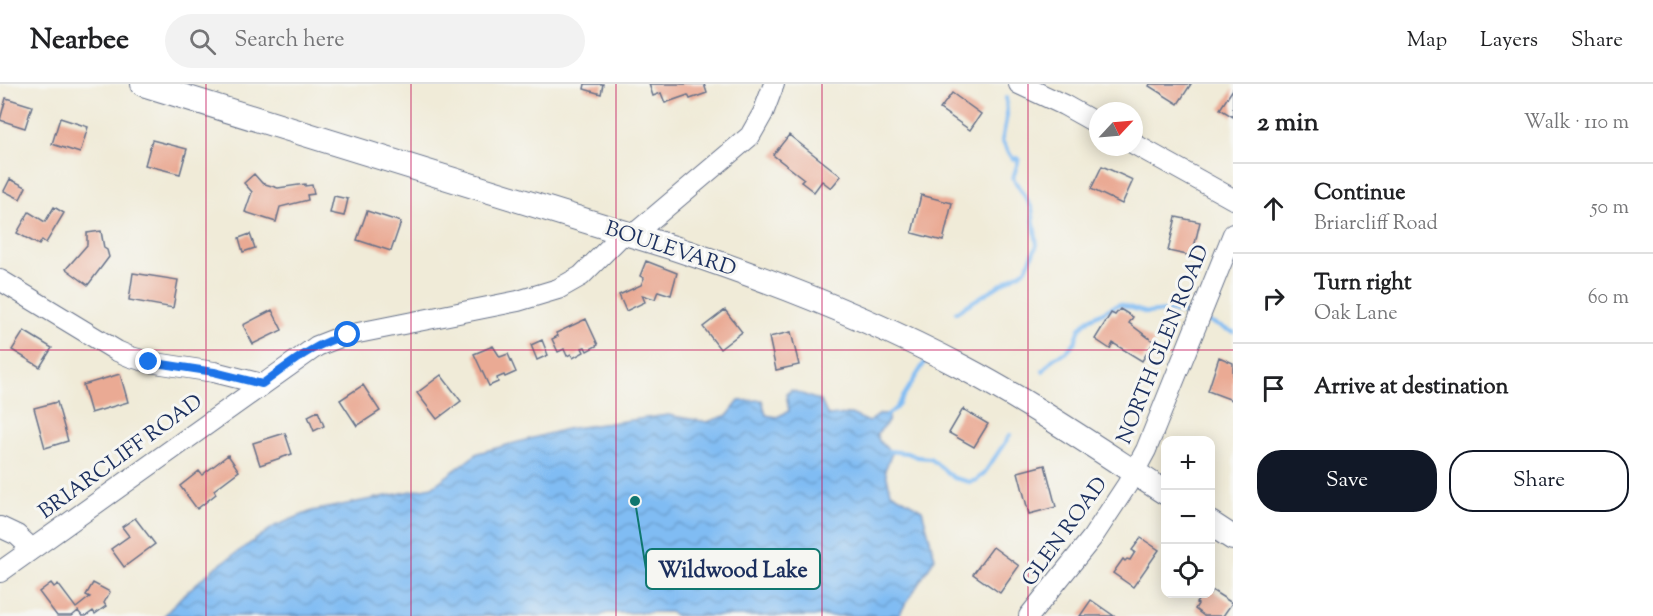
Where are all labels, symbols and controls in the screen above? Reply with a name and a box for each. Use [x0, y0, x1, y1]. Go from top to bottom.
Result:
search box [165, 14, 585, 68]
text: Nearbee [30, 21, 129, 61]
icon: search [186, 25, 219, 58]
text: Search here [234, 25, 345, 57]
text: Map [1407, 26, 1447, 56]
text: Layers [1480, 26, 1538, 56]
text: Share [1571, 26, 1623, 56]
north arrow [1089, 102, 1143, 156]
text: 2 min [1257, 105, 1319, 142]
text: Walk · 110 m [1524, 109, 1629, 138]
text: Continue [1314, 178, 1405, 210]
icon: ahead [1257, 192, 1290, 225]
text: 50 m [1591, 194, 1629, 223]
text: Briarcliff Road [1314, 210, 1438, 239]
street label: BOULEVARD [601, 215, 740, 285]
street label: NORTH GLEN ROAD [1110, 241, 1218, 449]
text: Turn right [1314, 268, 1411, 300]
icon: right [1257, 282, 1290, 315]
text: 60 m [1588, 284, 1629, 313]
text: Oak Lane [1314, 300, 1398, 329]
route start [334, 321, 360, 347]
route end [135, 348, 161, 374]
icon: arrive [1257, 372, 1290, 405]
text: Arrive at destination [1314, 372, 1509, 404]
street label: BRIARCLIFF ROAD [33, 388, 209, 527]
map controls [1161, 436, 1215, 598]
button: + [1161, 436, 1215, 490]
button: Save [1257, 450, 1437, 512]
button: Share [1449, 450, 1629, 512]
street label: GLEN ROAD [1016, 471, 1116, 593]
button: − [1161, 490, 1215, 544]
button: locate [1161, 544, 1215, 598]
callout: Wildwood Lake [646, 549, 820, 589]
text: Wildwood Lake [658, 556, 808, 588]

